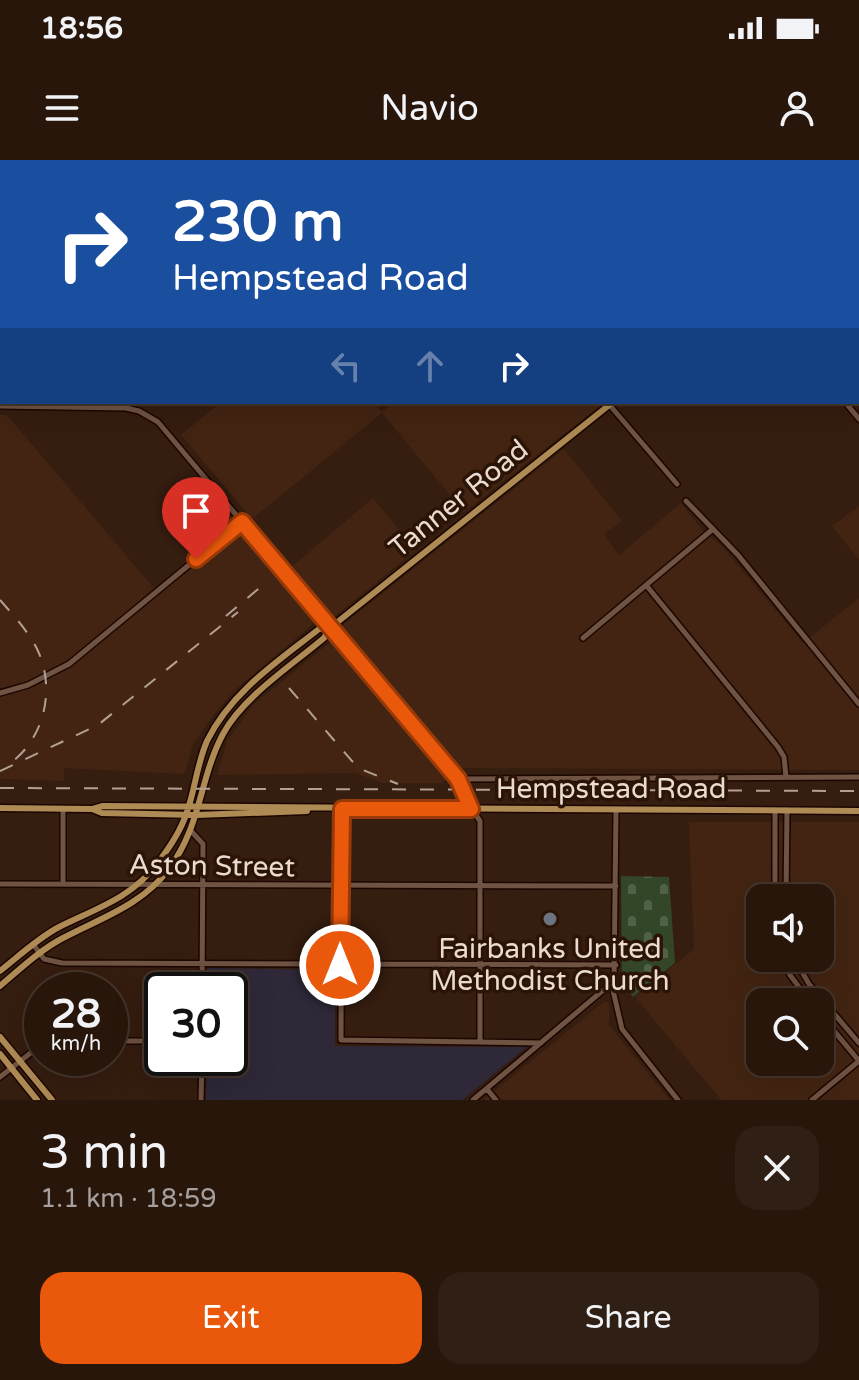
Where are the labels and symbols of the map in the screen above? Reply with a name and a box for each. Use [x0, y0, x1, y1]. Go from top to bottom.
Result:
street label: Tanner Road [382, 432, 535, 565]
pin [162, 477, 230, 559]
street label: Hempstead Road [496, 772, 726, 806]
street label: Aston Street [129, 848, 296, 884]
marker: Fairbanks United Methodist Church [541, 910, 559, 928]
position arrow [298, 923, 382, 1007]
place label: Fairbanks United Methodist Church [431, 932, 669, 998]
speed limit sign: 30 [144, 972, 248, 1076]

